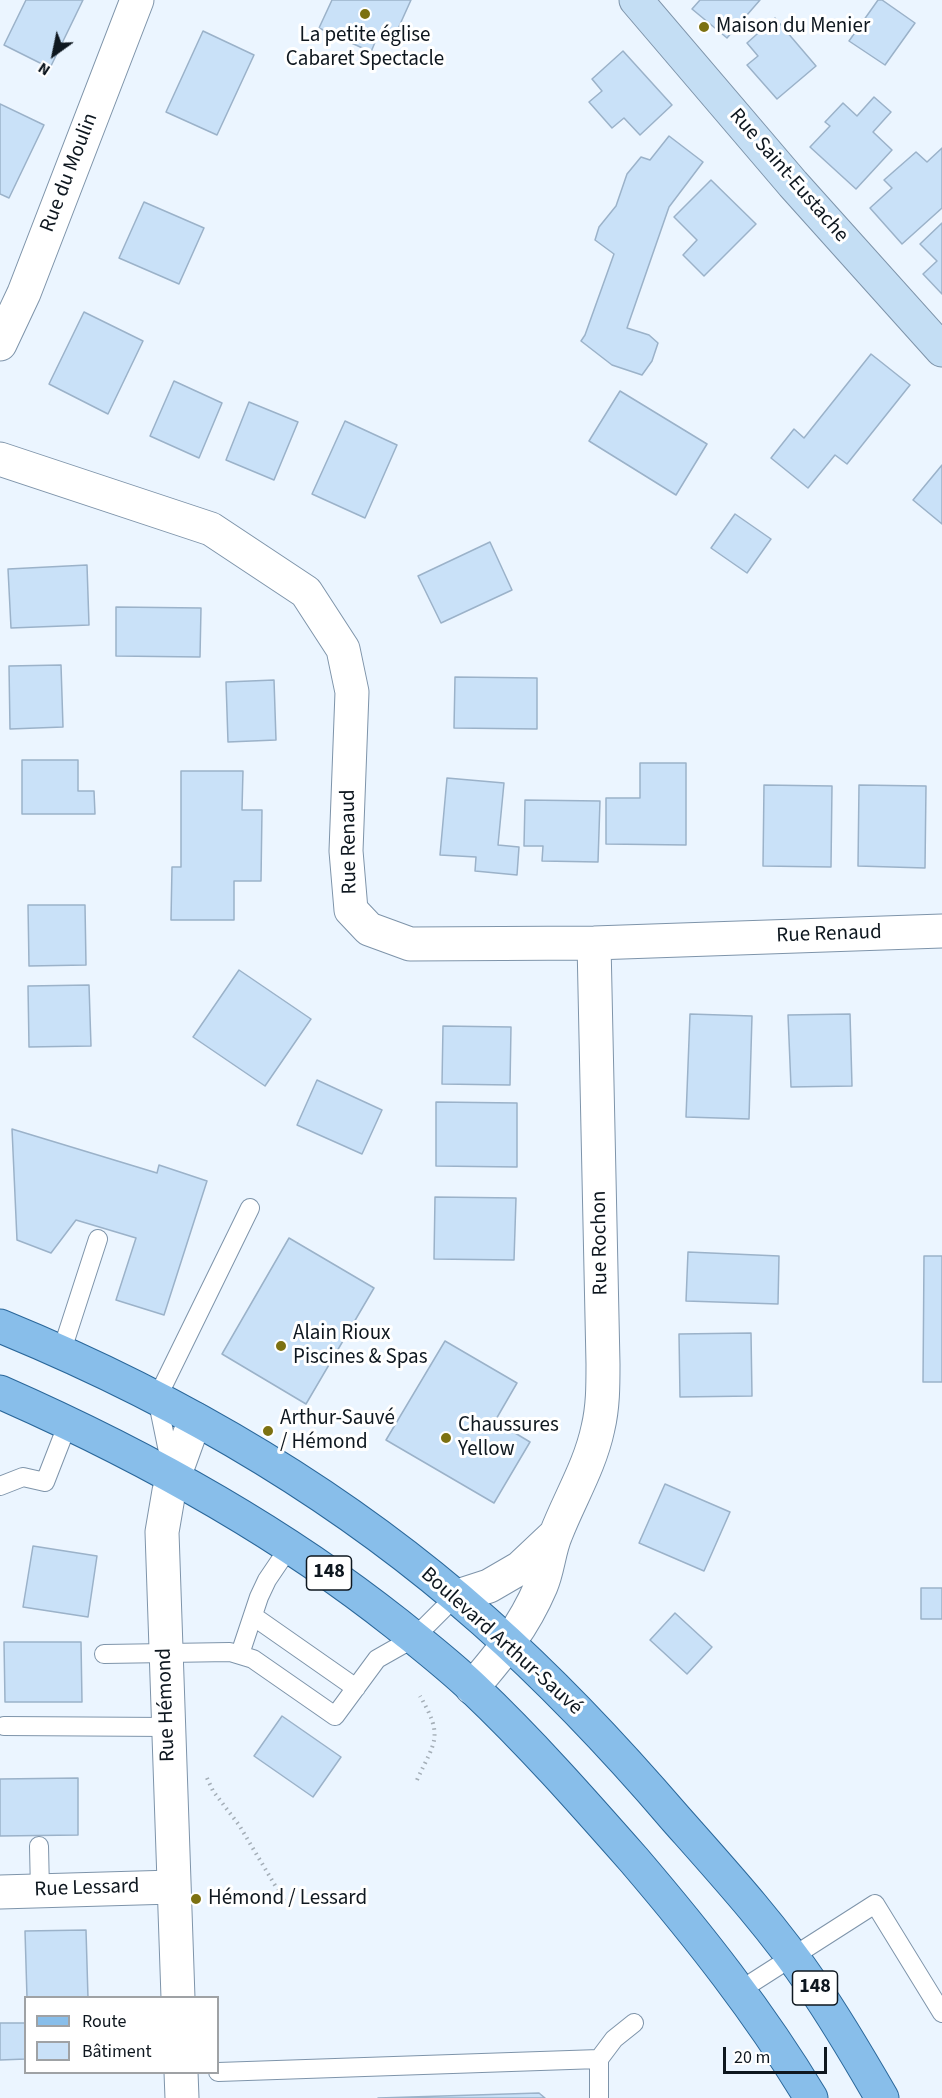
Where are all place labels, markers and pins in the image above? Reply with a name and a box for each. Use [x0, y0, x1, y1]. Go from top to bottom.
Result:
marker: La petite église Cabaret Spectacle [358, 7, 372, 21]
place label: Maison du Menier [716, 14, 870, 40]
marker: Maison du Menier [697, 20, 711, 34]
place label: La petite église Cabaret Spectacle [286, 23, 444, 73]
place label: Alain Rioux Piscines & Spas [293, 1321, 427, 1371]
marker: Alain Rioux Piscines & Spas [274, 1339, 288, 1353]
place label: Arthur-Sauvé / Hémond [280, 1406, 395, 1456]
place label: Chaussures Yellow [458, 1413, 559, 1463]
marker: Arthur-Sauvé / Hémond [261, 1424, 275, 1438]
marker: Chaussures Yellow [439, 1431, 453, 1445]
place label: Hémond / Lessard [208, 1886, 367, 1912]
marker: Hémond / Lessard [189, 1892, 203, 1906]

